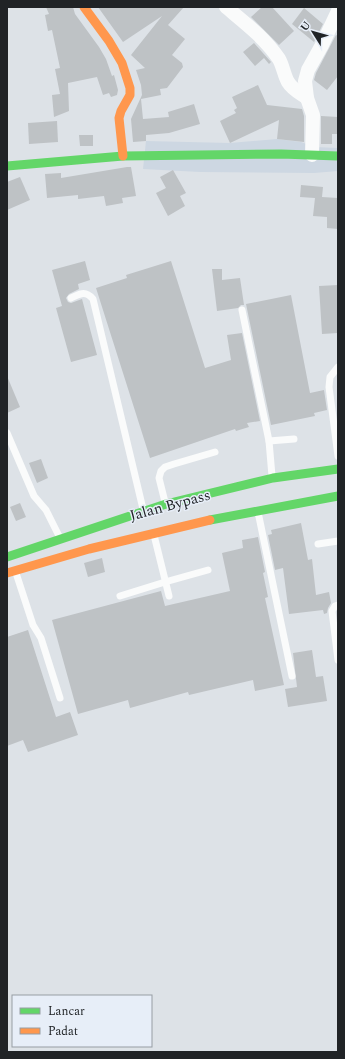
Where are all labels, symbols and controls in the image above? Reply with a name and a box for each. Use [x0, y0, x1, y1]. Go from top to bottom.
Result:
north arrow [293, 12, 333, 52]
text: U [296, 17, 315, 35]
street label: Jalan Bypass [127, 484, 213, 527]
legend [12, 995, 152, 1047]
text: Lancar [48, 1002, 85, 1021]
text: Padat [48, 1022, 78, 1041]

